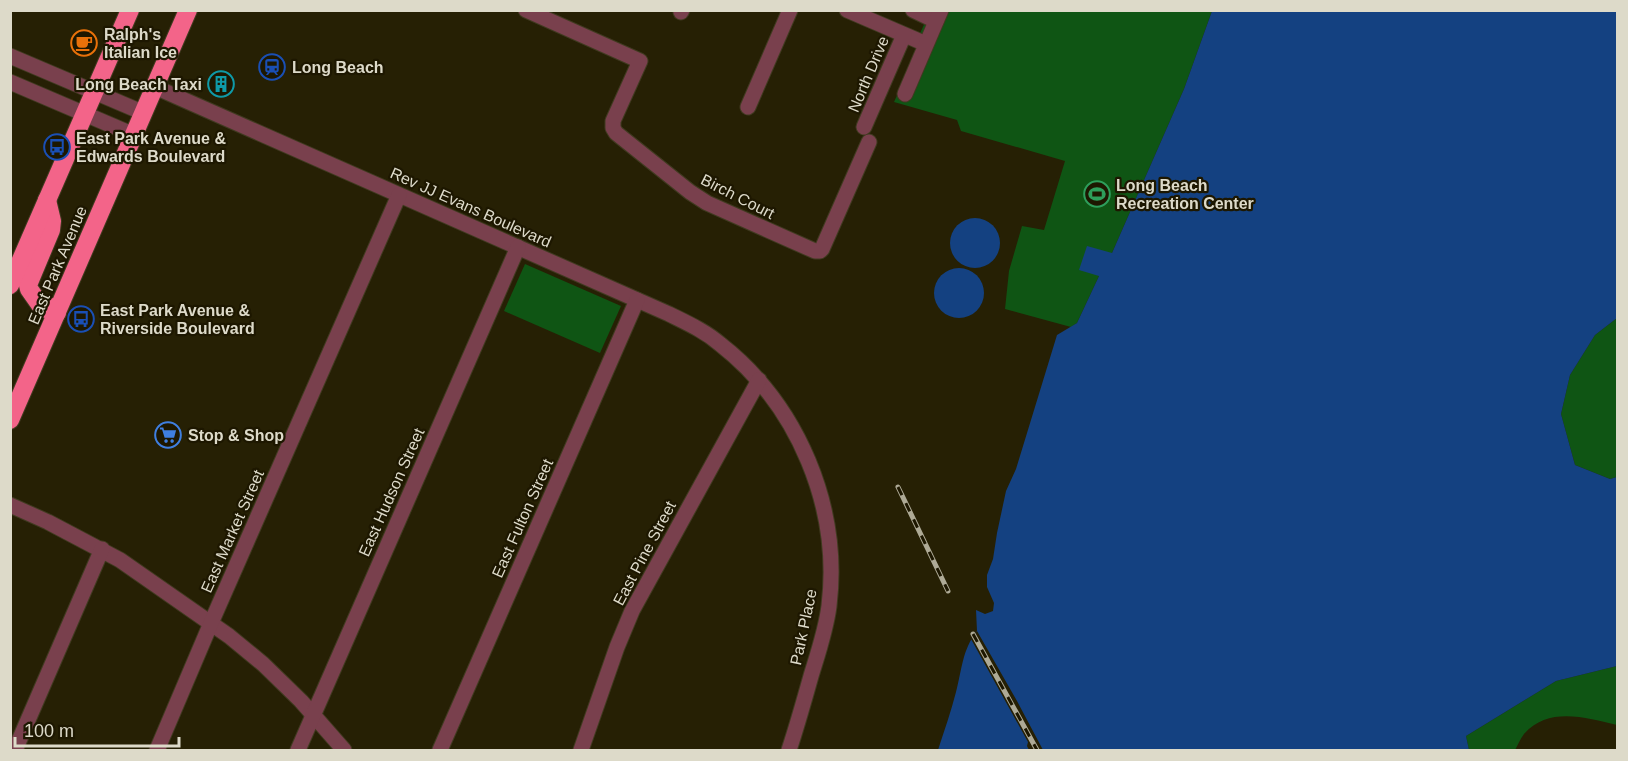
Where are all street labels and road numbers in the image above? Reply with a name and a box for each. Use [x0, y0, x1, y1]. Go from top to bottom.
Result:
street label: North Drive [845, 34, 892, 115]
street label: Rev JJ Evans Boulevard [388, 164, 554, 251]
street label: Birch Court [698, 171, 778, 222]
street label: East Park Avenue [25, 203, 90, 327]
street label: East Hudson Street [355, 425, 428, 559]
street label: East Fulton Street [489, 456, 556, 580]
street label: East Market Street [198, 467, 267, 595]
street label: East Pine Street [610, 498, 679, 608]
street label: Park Place [787, 587, 820, 667]

